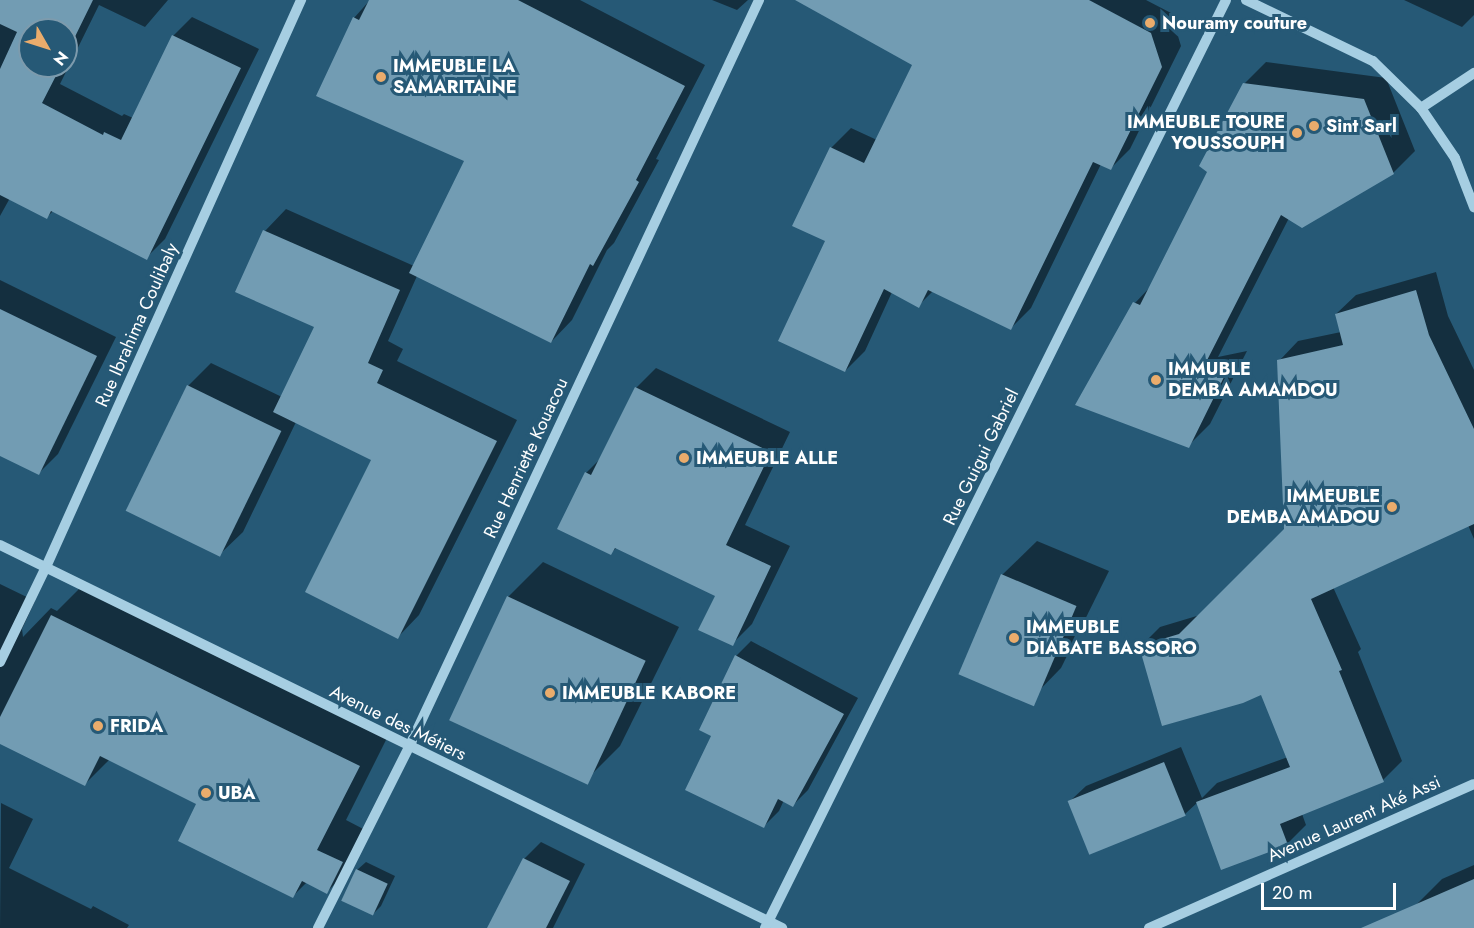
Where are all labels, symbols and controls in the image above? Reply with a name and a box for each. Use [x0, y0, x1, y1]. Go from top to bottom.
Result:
place label: Nouramy couture [1162, 12, 1307, 34]
marker: Nouramy couture [1143, 16, 1157, 30]
north arrow [18, 18, 78, 78]
text: N [48, 46, 74, 71]
place label: IMMEUBLE LA SAMARITAINE [393, 56, 517, 98]
marker: IMMEUBLE LA SAMARITAINE [374, 70, 388, 84]
place label: IMMEUBLE TOURE YOUSSOUPH [1127, 112, 1285, 154]
place label: Sint Sarl [1326, 115, 1397, 137]
marker: Sint Sarl [1307, 119, 1321, 133]
marker: IMMEUBLE TOURE YOUSSOUPH [1290, 126, 1304, 140]
street label: Rue Ibrahima Coulibaly [91, 240, 183, 410]
place label: IMMUBLE DEMBA AMAMDOU [1168, 359, 1338, 401]
marker: IMMUBLE DEMBA AMAMDOU [1149, 373, 1163, 387]
street label: Rue Henriette Kouacou [479, 374, 573, 542]
street label: Rue Guigui Gabriel [939, 385, 1023, 529]
place label: IMMEUBLE ALLE [696, 447, 838, 469]
marker: IMMEUBLE ALLE [677, 451, 691, 465]
place label: IMMEUBLE DEMBA AMADOU [1227, 486, 1380, 528]
marker: IMMEUBLE DEMBA AMADOU [1385, 500, 1399, 514]
place label: IMMEUBLE DIABATE BASSORO [1026, 617, 1197, 660]
marker: IMMEUBLE DIABATE BASSORO [1007, 631, 1021, 645]
street label: Avenue des Métiers [326, 681, 470, 765]
place label: IMMEUBLE KABORE [562, 682, 736, 704]
marker: IMMEUBLE KABORE [543, 686, 557, 700]
place label: FRIDA [110, 715, 163, 737]
marker: FRIDA [91, 719, 105, 733]
street label: Avenue Laurent Aké Assi [1264, 771, 1444, 867]
place label: UBA [218, 782, 256, 804]
marker: UBA [199, 786, 213, 800]
scale bar [1264, 871, 1399, 909]
text: 20 m [1272, 880, 1312, 906]

